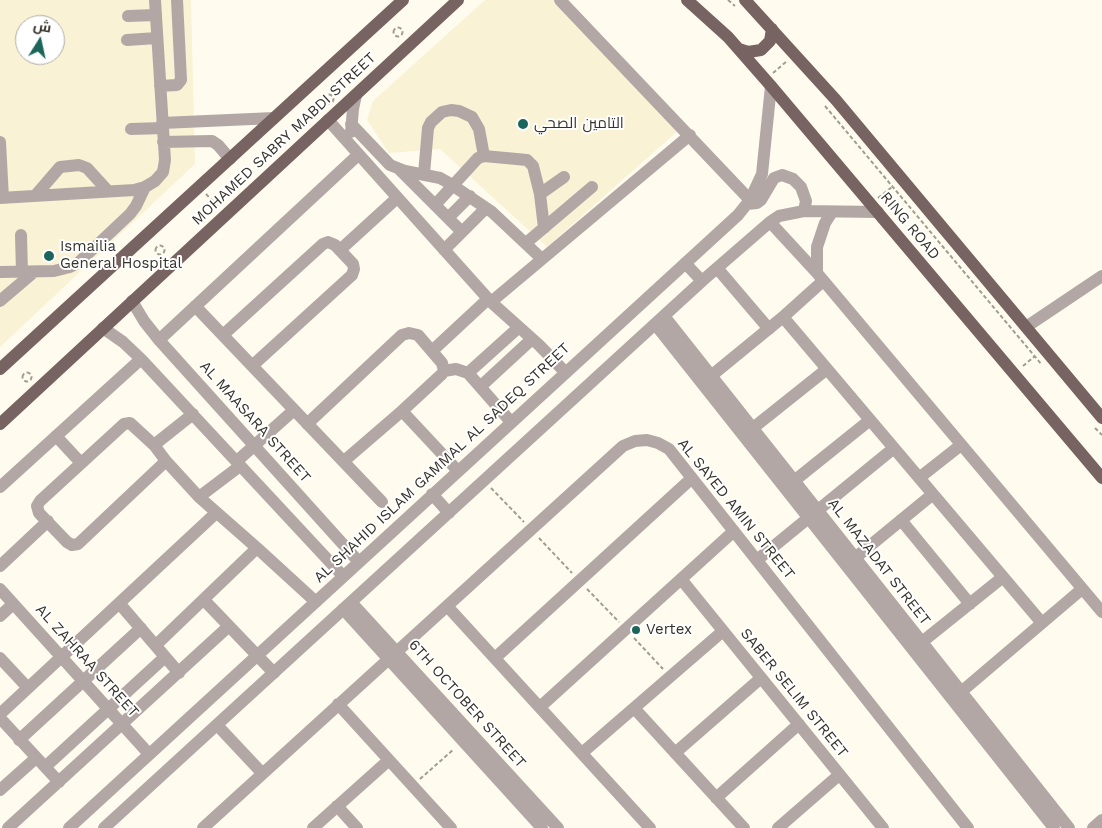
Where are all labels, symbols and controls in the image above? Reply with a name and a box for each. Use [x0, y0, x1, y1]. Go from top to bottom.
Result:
north arrow [15, 15, 65, 65]
text: ش [32, 17, 53, 36]
street label: MOHAMED SABRY MABDI STREET [188, 49, 380, 229]
place label: التامين الصحي [534, 115, 624, 133]
marker: التامين الصحي [516, 117, 530, 131]
street label: RING ROAD [876, 188, 944, 264]
place label: Ismailia General Hospital [60, 238, 182, 273]
marker: Ismailia General Hospital [42, 249, 56, 263]
street label: AL SHAHID ISLAM GAMMAL AL SADEQ STREET [310, 339, 574, 587]
street label: AL MAASARA STREET [196, 358, 314, 486]
street label: AL SAYED AMIN STREET [674, 435, 798, 583]
street label: AL MAZADAT STREET [824, 495, 934, 629]
street label: AL ZAHRAA STREET [32, 601, 142, 721]
place label: Vertex [646, 621, 692, 639]
marker: Vertex [630, 624, 642, 636]
street label: SABER SELIM STREET [736, 625, 852, 761]
street label: 6TH OCTOBER STREET [405, 636, 529, 772]

